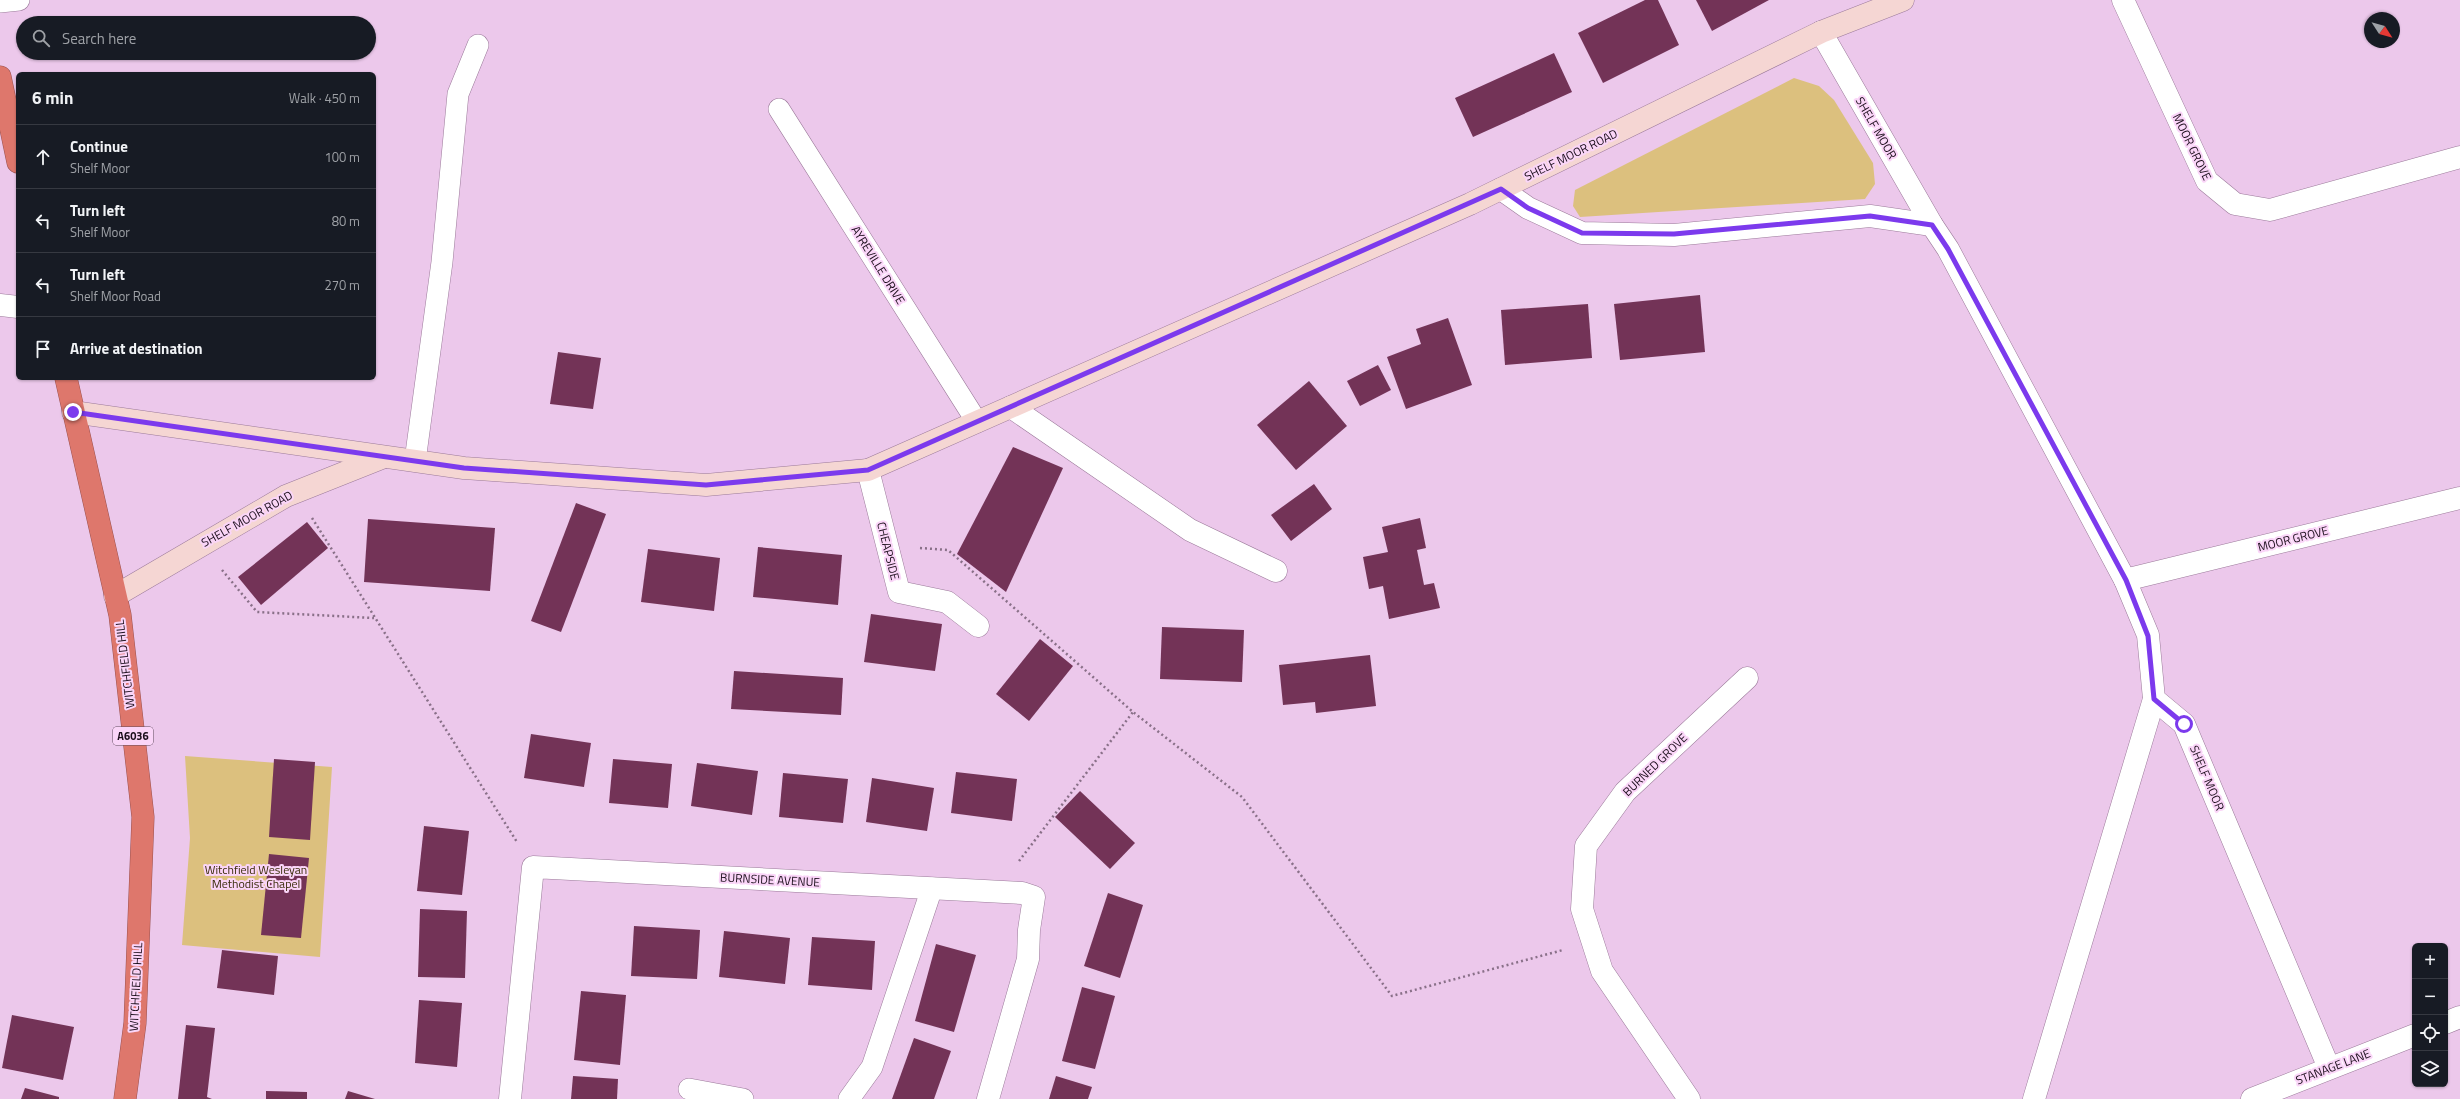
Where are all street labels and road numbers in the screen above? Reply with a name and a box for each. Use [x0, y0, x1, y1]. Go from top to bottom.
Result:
street label: SHELF MOOR [1851, 93, 1902, 162]
street label: MOOR GROVE [2168, 110, 2217, 184]
street label: SHELF MOOR ROAD [1521, 124, 1621, 185]
street label: AYREVILLE DRIVE [847, 222, 910, 308]
street label: SHELF MOOR ROAD [198, 485, 296, 552]
street label: CHEAPSIDE [872, 520, 905, 582]
street label: MOOR GROVE [2256, 520, 2331, 556]
street label: WITCHFIELD HILL [110, 619, 139, 709]
road number: A6036 [113, 727, 153, 745]
street label: BURNED GROVE [1618, 728, 1692, 801]
street label: SHELF MOOR [2185, 742, 2230, 813]
street label: BURNSIDE AVENUE [720, 867, 821, 892]
street label: WITCHFIELD HILL [124, 942, 147, 1032]
street label: STANAGE LANE [2293, 1043, 2373, 1090]

